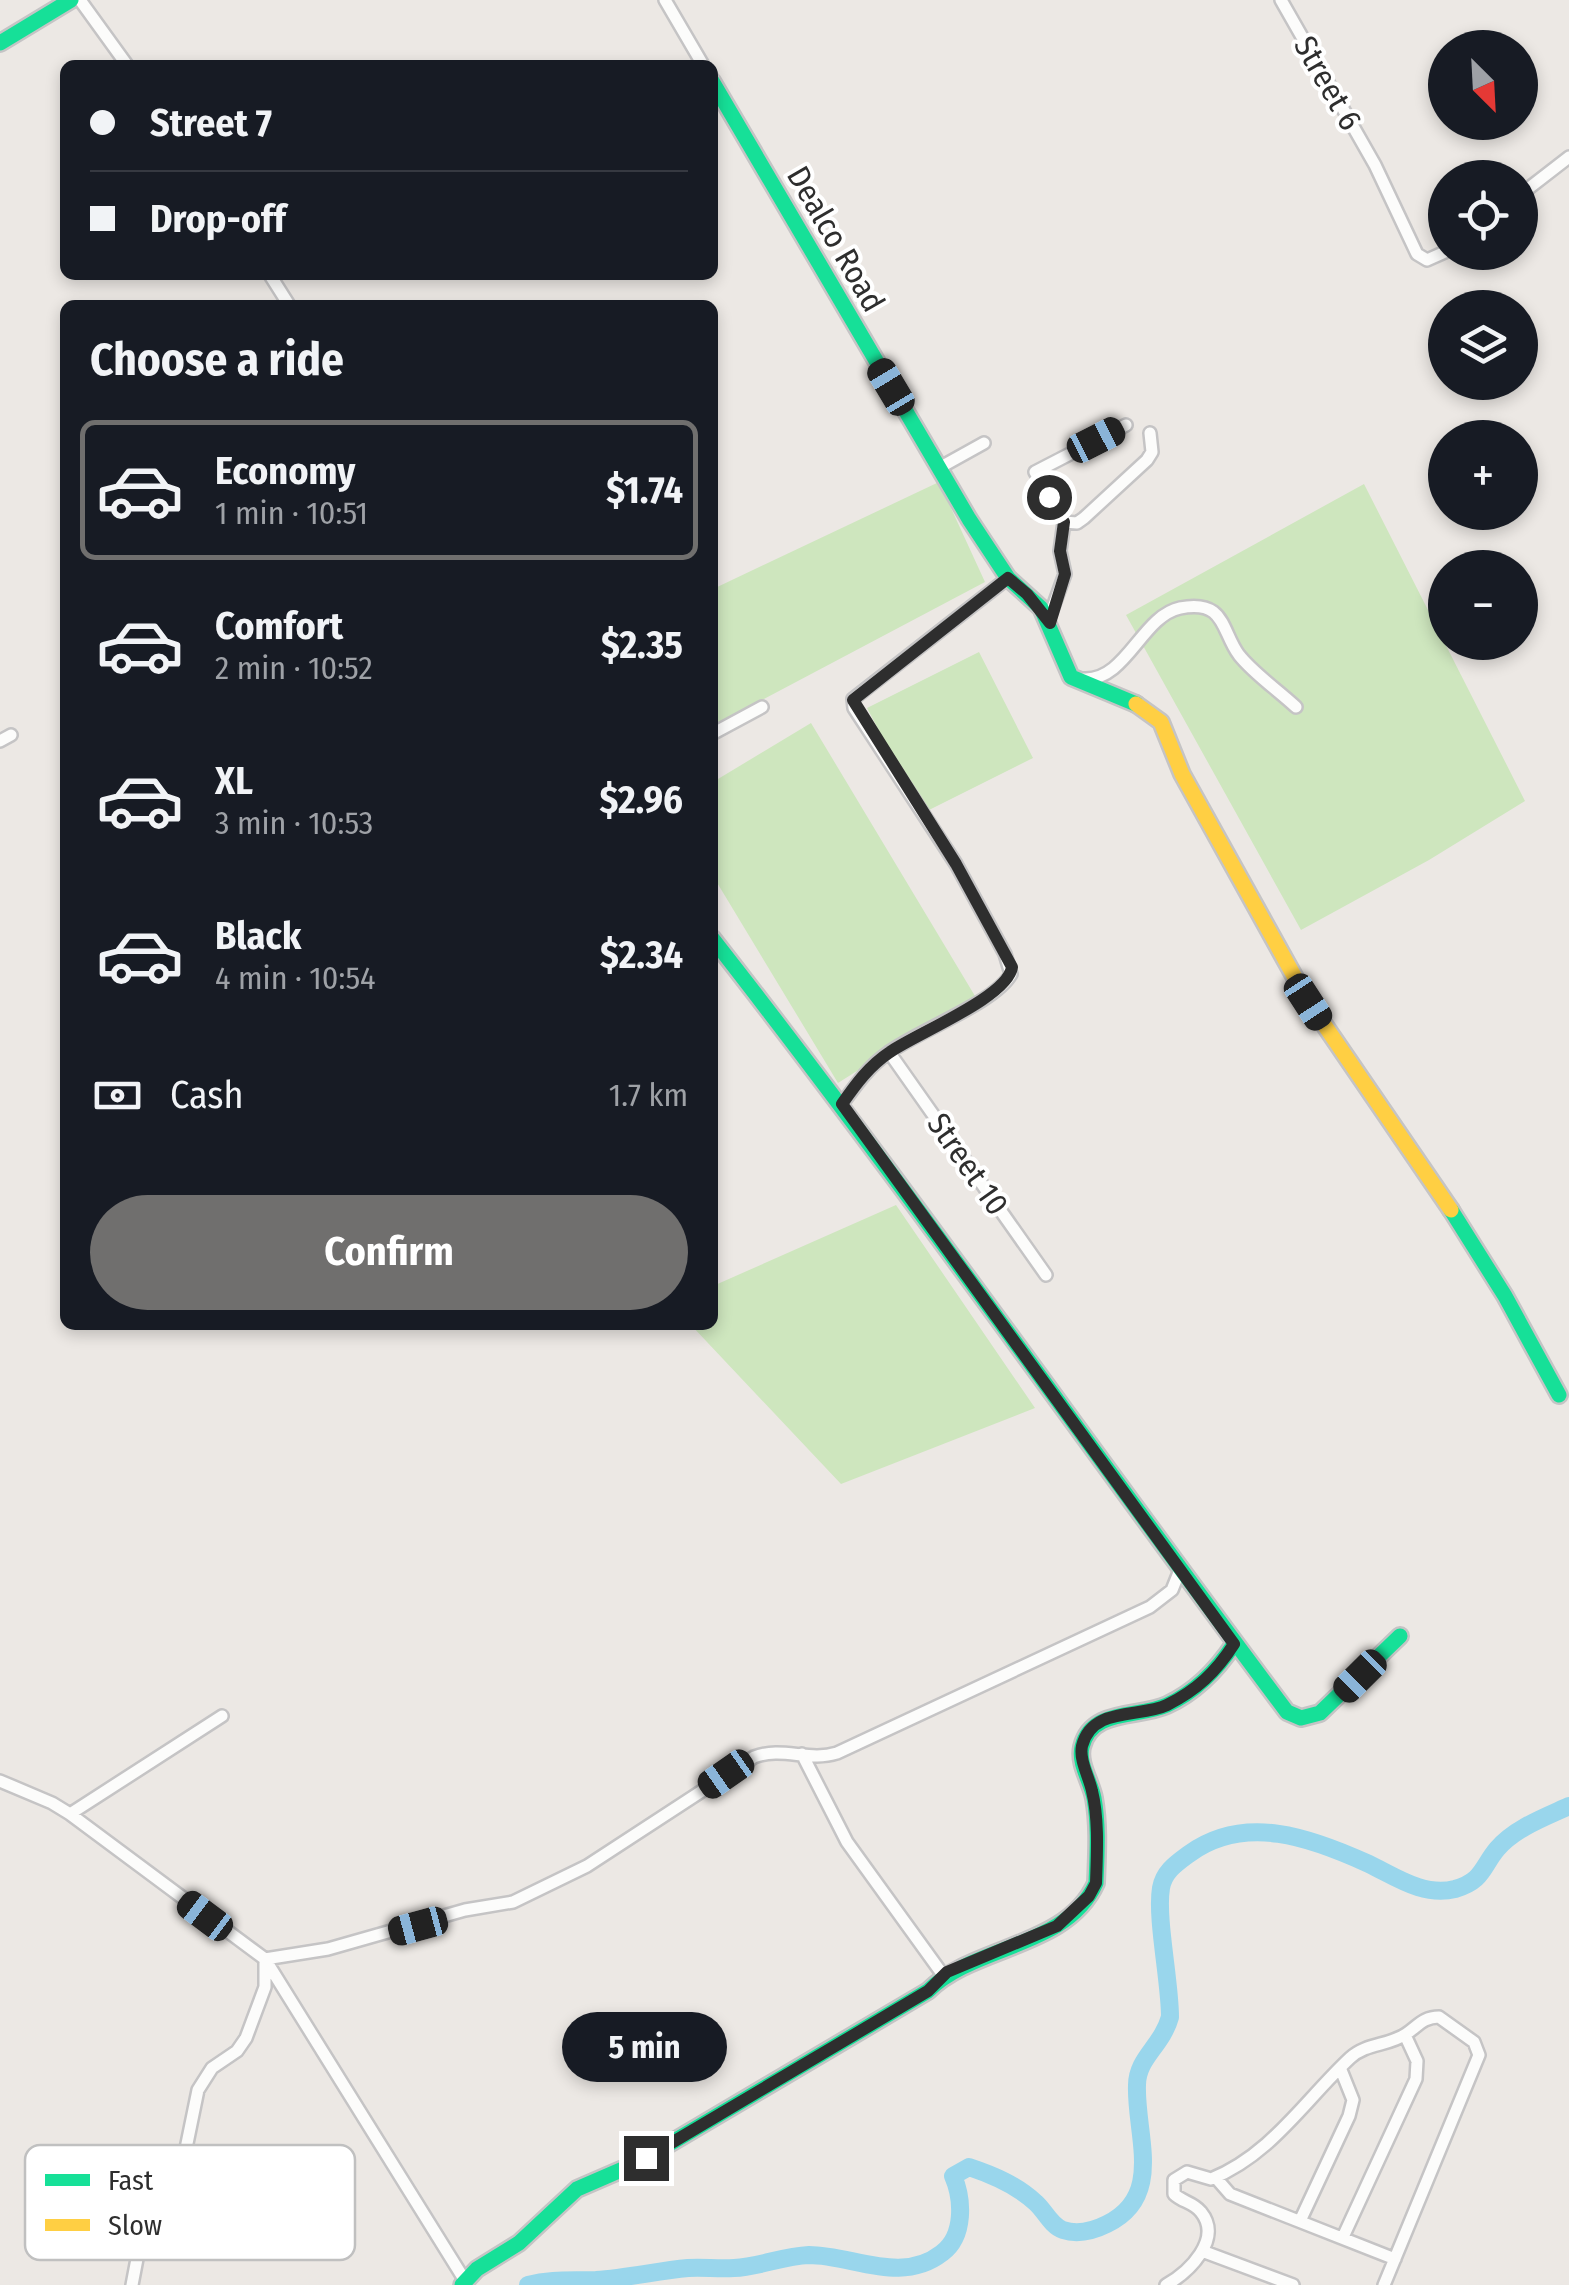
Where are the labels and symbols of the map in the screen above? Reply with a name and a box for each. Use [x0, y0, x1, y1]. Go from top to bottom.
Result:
street label: Street 6 [1286, 29, 1370, 137]
north arrow [1428, 30, 1538, 140]
street label: Dealco Road [779, 160, 893, 318]
car [863, 354, 919, 420]
car [1062, 413, 1130, 467]
route start [1027, 475, 1072, 520]
car [1279, 969, 1337, 1035]
street label: Street 10 [919, 1106, 1017, 1222]
car [1328, 1644, 1392, 1708]
car [693, 1745, 759, 1803]
car [172, 1886, 238, 1946]
car [385, 1904, 451, 1948]
callout: 5 min [564, 2013, 728, 2083]
route end [624, 2136, 669, 2181]
legend [25, 2145, 355, 2260]
text: Fast [108, 2164, 154, 2197]
text: Slow [108, 2209, 162, 2242]

